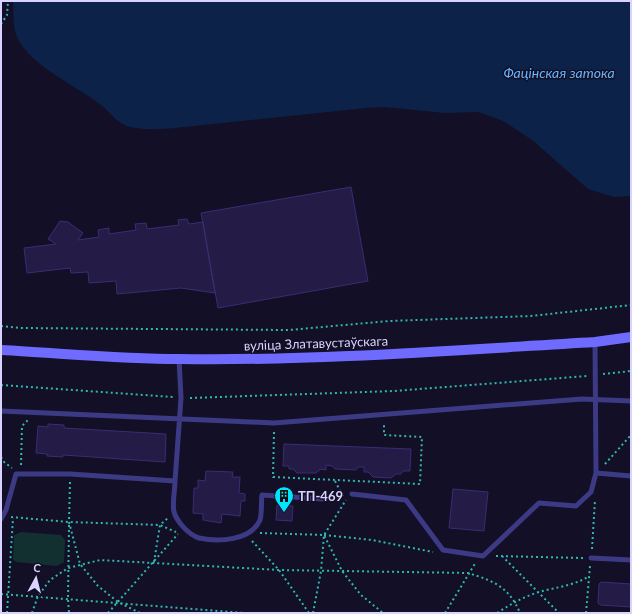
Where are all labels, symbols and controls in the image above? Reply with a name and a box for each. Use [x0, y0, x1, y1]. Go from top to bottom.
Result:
water label: Фацінская затока [503, 64, 615, 81]
street label: вуліца Златавустаўскага [244, 332, 388, 354]
building icon: ТП-469 [273, 485, 295, 513]
place label: ТП-469 [298, 488, 343, 504]
north arrow [16, 558, 56, 598]
text: С [33, 561, 42, 575]

